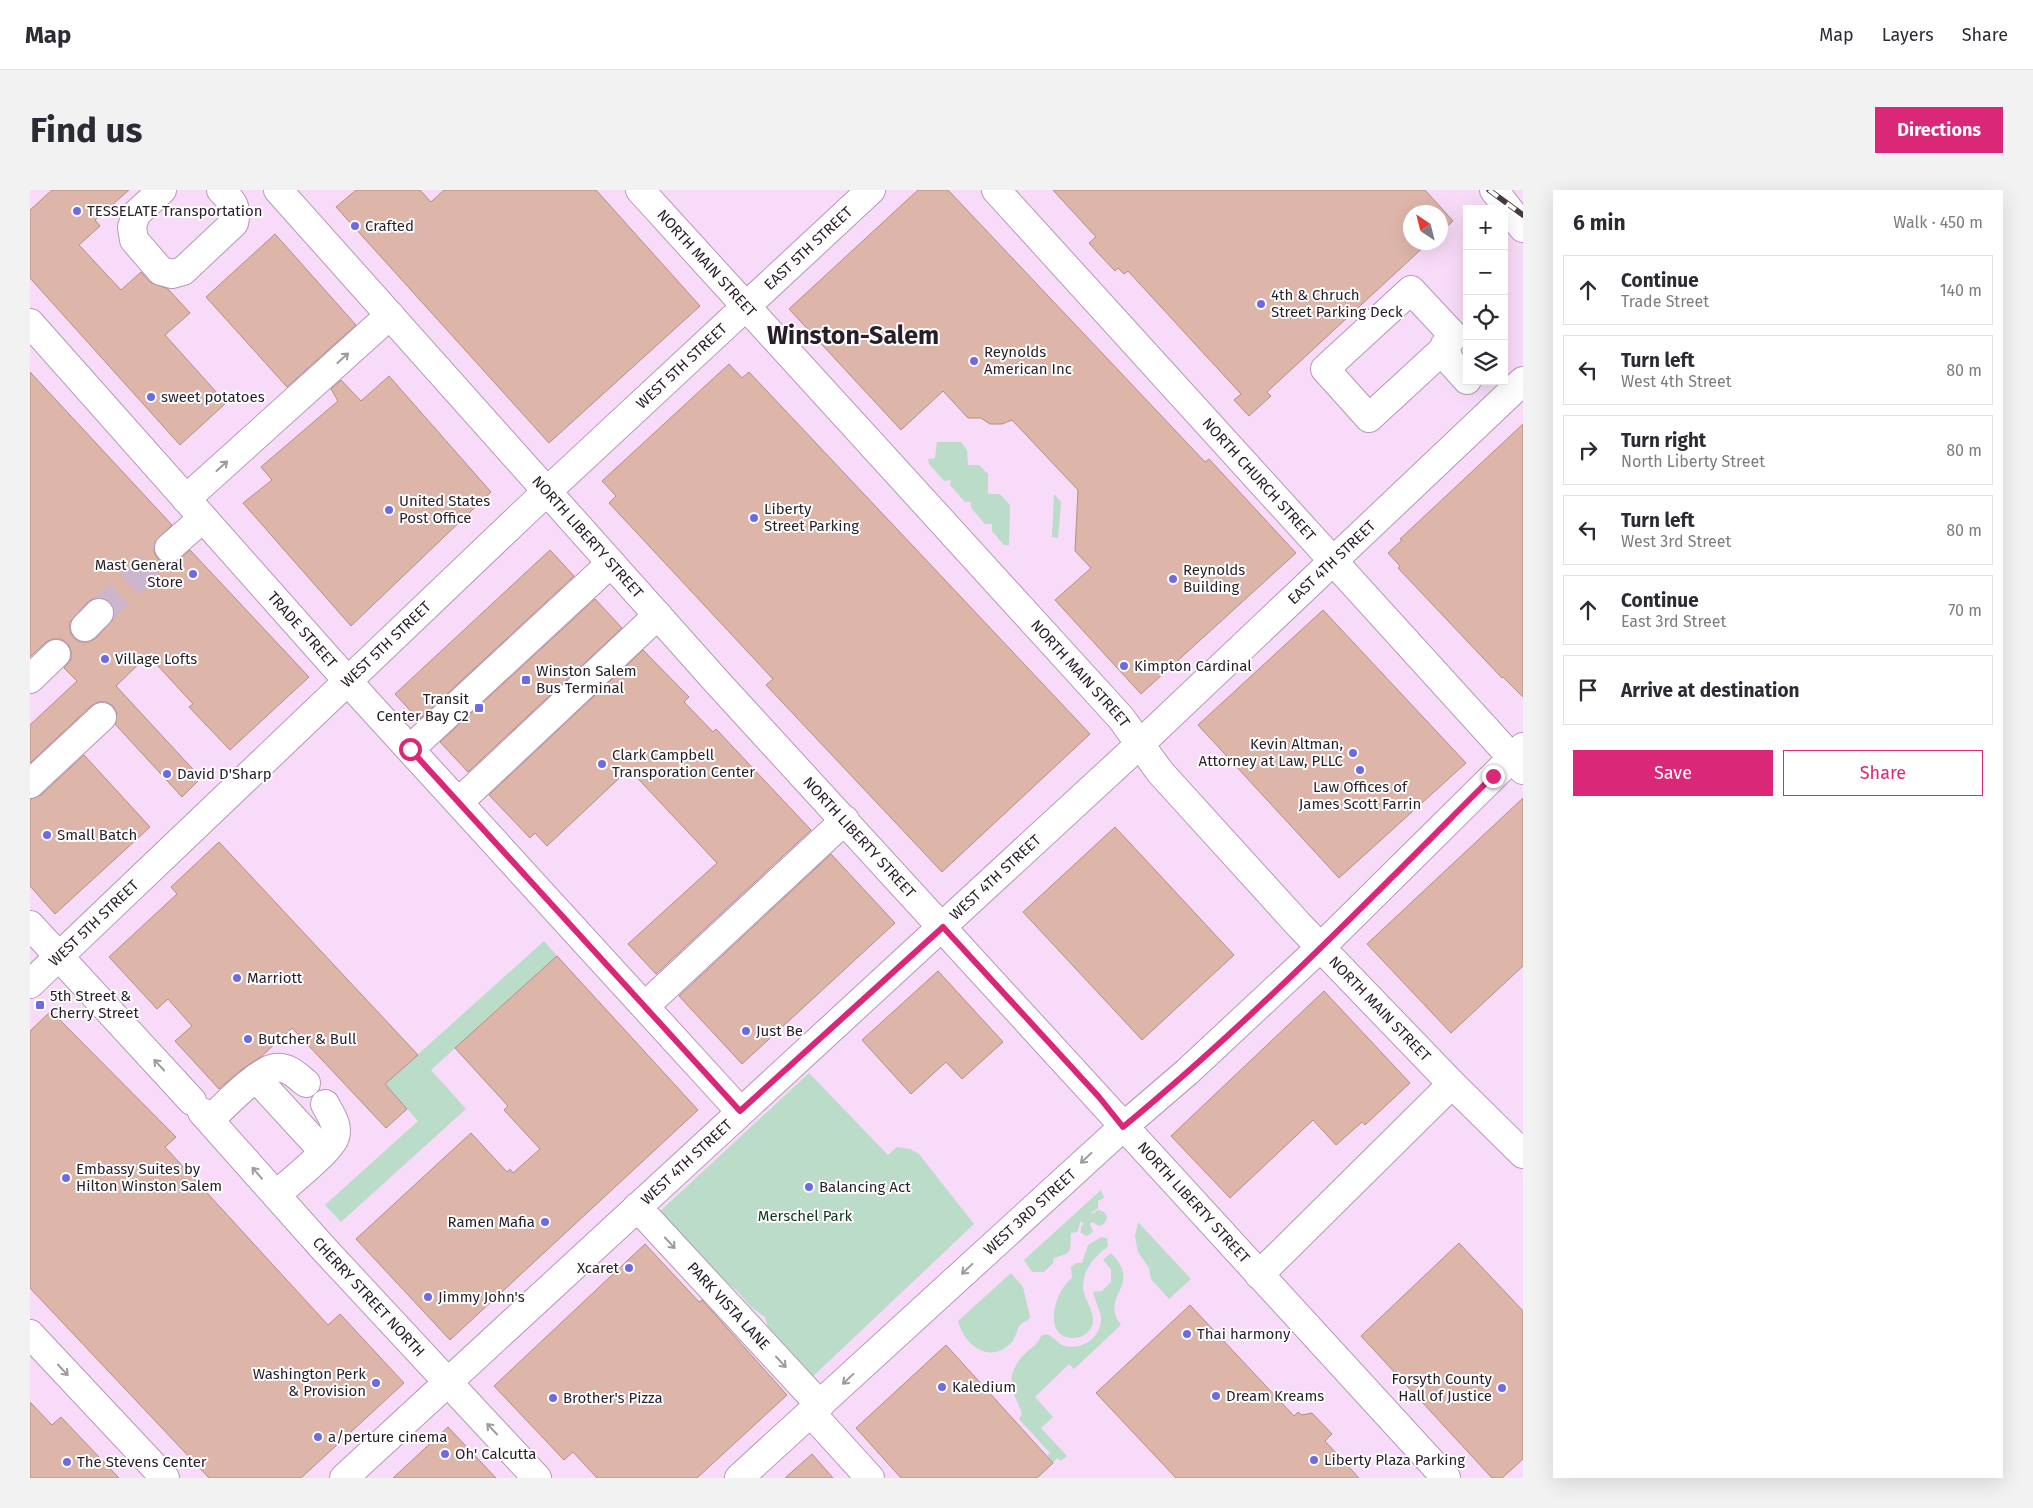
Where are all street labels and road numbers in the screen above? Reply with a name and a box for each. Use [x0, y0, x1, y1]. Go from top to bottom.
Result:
street label: EAST 5TH STREET [761, 203, 856, 294]
street label: NORTH MAIN STREET [653, 206, 760, 321]
street label: WEST 5TH STREET [633, 319, 731, 413]
street label: NORTH CHURCH STREET [1198, 414, 1320, 545]
street label: NORTH LIBERTY STREET [528, 472, 647, 602]
street label: EAST 4TH STREET [1284, 517, 1379, 608]
street label: TRADE STREET [264, 588, 341, 672]
street label: WEST 5TH STREET [337, 597, 435, 691]
street label: NORTH MAIN STREET [1027, 616, 1134, 731]
street label: NORTH LIBERTY STREET [799, 773, 919, 902]
street label: WEST 4TH STREET [946, 831, 1045, 924]
street label: WEST 5TH STREET [45, 876, 143, 970]
street label: NORTH MAIN STREET [1325, 953, 1435, 1065]
street label: WEST 4TH STREET [637, 1115, 736, 1209]
street label: NORTH LIBERTY STREET [1134, 1138, 1254, 1267]
street label: WEST 3RD STREET [980, 1165, 1080, 1259]
street label: CHERRY STREET NORTH [309, 1234, 429, 1360]
street label: PARK VISTA LANE [684, 1259, 774, 1354]

